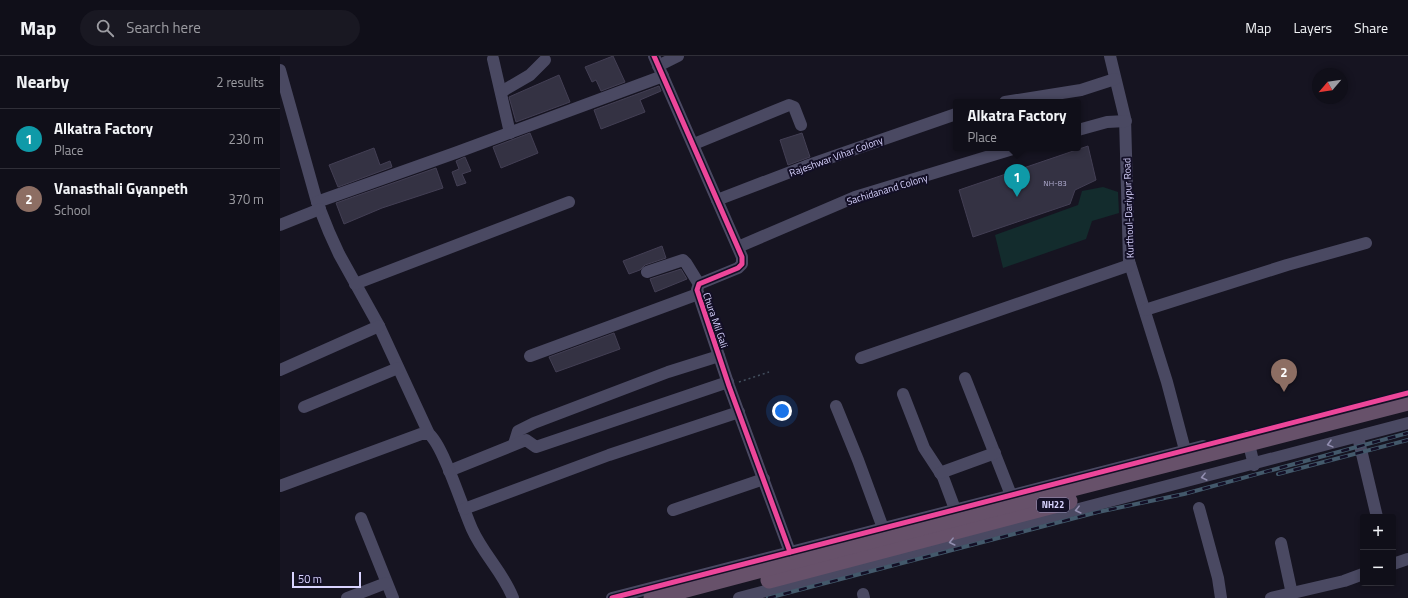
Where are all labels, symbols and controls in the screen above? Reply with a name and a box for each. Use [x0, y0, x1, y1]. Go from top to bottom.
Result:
search box [80, 10, 360, 46]
text: Map [20, 13, 56, 42]
text: Search here [126, 16, 201, 39]
icon: search [94, 17, 116, 39]
text: Map [1245, 17, 1271, 38]
text: Layers [1293, 17, 1332, 38]
text: Share [1354, 17, 1388, 38]
north arrow [1312, 68, 1348, 104]
text: Nearby [16, 69, 69, 95]
text: 2 results [216, 72, 264, 92]
popup [953, 99, 1081, 151]
text: Alkatra Factory [967, 104, 1067, 127]
text: Alkatra Factory [54, 117, 153, 140]
text: Place [967, 127, 997, 147]
text: 1 [25, 129, 33, 149]
text: 230 m [228, 129, 264, 149]
street label: Rajeshwar Vihar Colony [787, 132, 885, 180]
text: Place [54, 140, 83, 160]
street label: Kurthoul-Dariypur Road [1119, 158, 1138, 258]
pin: 1 [1004, 164, 1030, 197]
street label: Sachidanand Colony [845, 170, 930, 209]
text: Vanasthali Gyanpeth [54, 177, 188, 200]
house number: NH-83 [1043, 177, 1067, 189]
text: 2 [25, 189, 33, 209]
text: 370 m [228, 189, 264, 209]
text: School [54, 200, 90, 220]
street label: Chura Mil Gali [699, 291, 732, 350]
pin: 2 [1271, 359, 1297, 392]
your location [772, 401, 792, 421]
one-way arrow [1327, 439, 1334, 448]
one-way arrow [1201, 473, 1207, 481]
road number: NH22 [1037, 498, 1069, 512]
one-way arrow [1075, 505, 1081, 513]
map controls [1360, 514, 1396, 586]
button: + [1360, 514, 1396, 550]
one-way arrow [949, 537, 956, 546]
button: − [1360, 550, 1396, 586]
scale bar [292, 570, 361, 589]
text: 50 m [298, 571, 322, 587]

